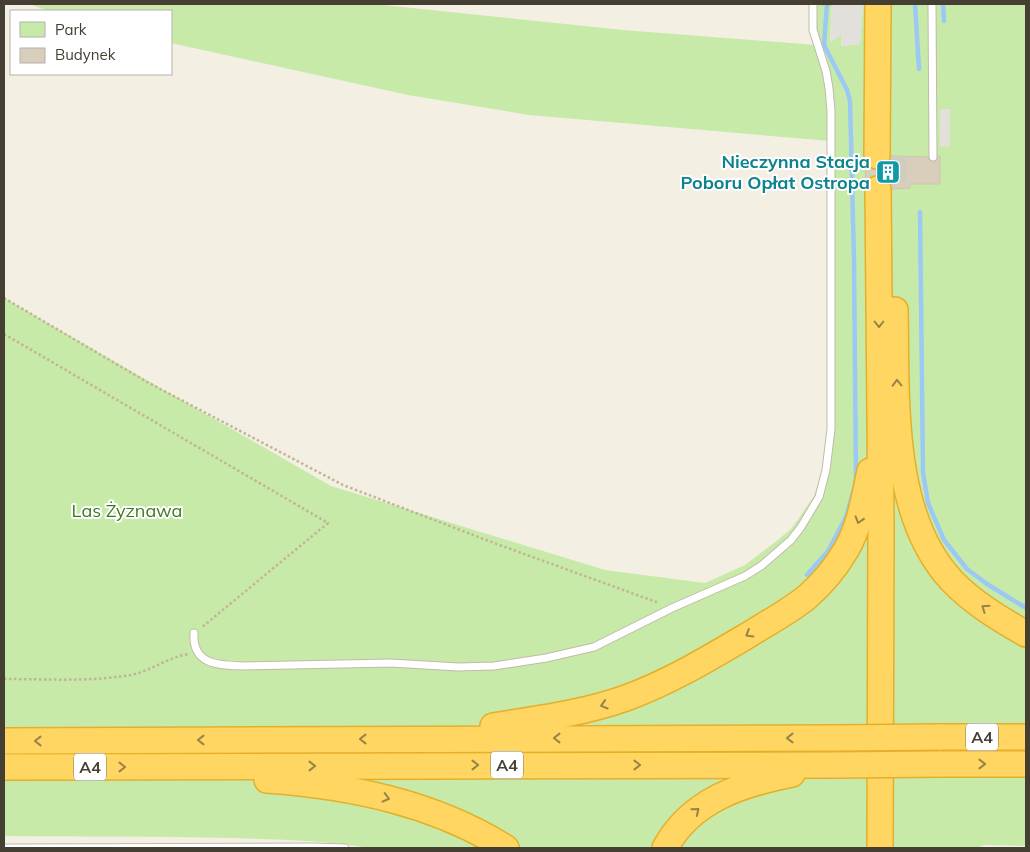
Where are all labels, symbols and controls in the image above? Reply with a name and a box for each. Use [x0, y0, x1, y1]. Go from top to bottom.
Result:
legend [10, 10, 172, 75]
text: Park [55, 20, 87, 39]
text: Budynek [55, 45, 116, 64]
place label: Nieczynna Stacja Poboru Opłat Ostropa [680, 150, 870, 194]
building icon: Nieczynna Stacja Poboru Opłat Ostropa [875, 159, 901, 185]
one-way arrow [874, 320, 884, 328]
one-way arrow [892, 379, 902, 387]
park label: Las Żyznawa [72, 499, 182, 522]
one-way arrow [854, 515, 864, 524]
one-way arrow [981, 605, 991, 614]
one-way arrow [746, 628, 755, 638]
one-way arrow [600, 699, 608, 709]
road number: A4 [966, 724, 998, 750]
one-way arrow [553, 733, 560, 743]
one-way arrow [785, 733, 793, 743]
one-way arrow [359, 734, 366, 744]
one-way arrow [196, 735, 204, 745]
one-way arrow [34, 736, 42, 746]
road number: A4 [491, 752, 523, 778]
road number: A4 [74, 754, 106, 780]
one-way arrow [979, 759, 987, 769]
one-way arrow [471, 760, 479, 770]
one-way arrow [634, 760, 641, 770]
one-way arrow [308, 761, 316, 771]
one-way arrow [119, 762, 127, 772]
one-way arrow [381, 792, 390, 803]
one-way arrow [690, 807, 699, 816]

